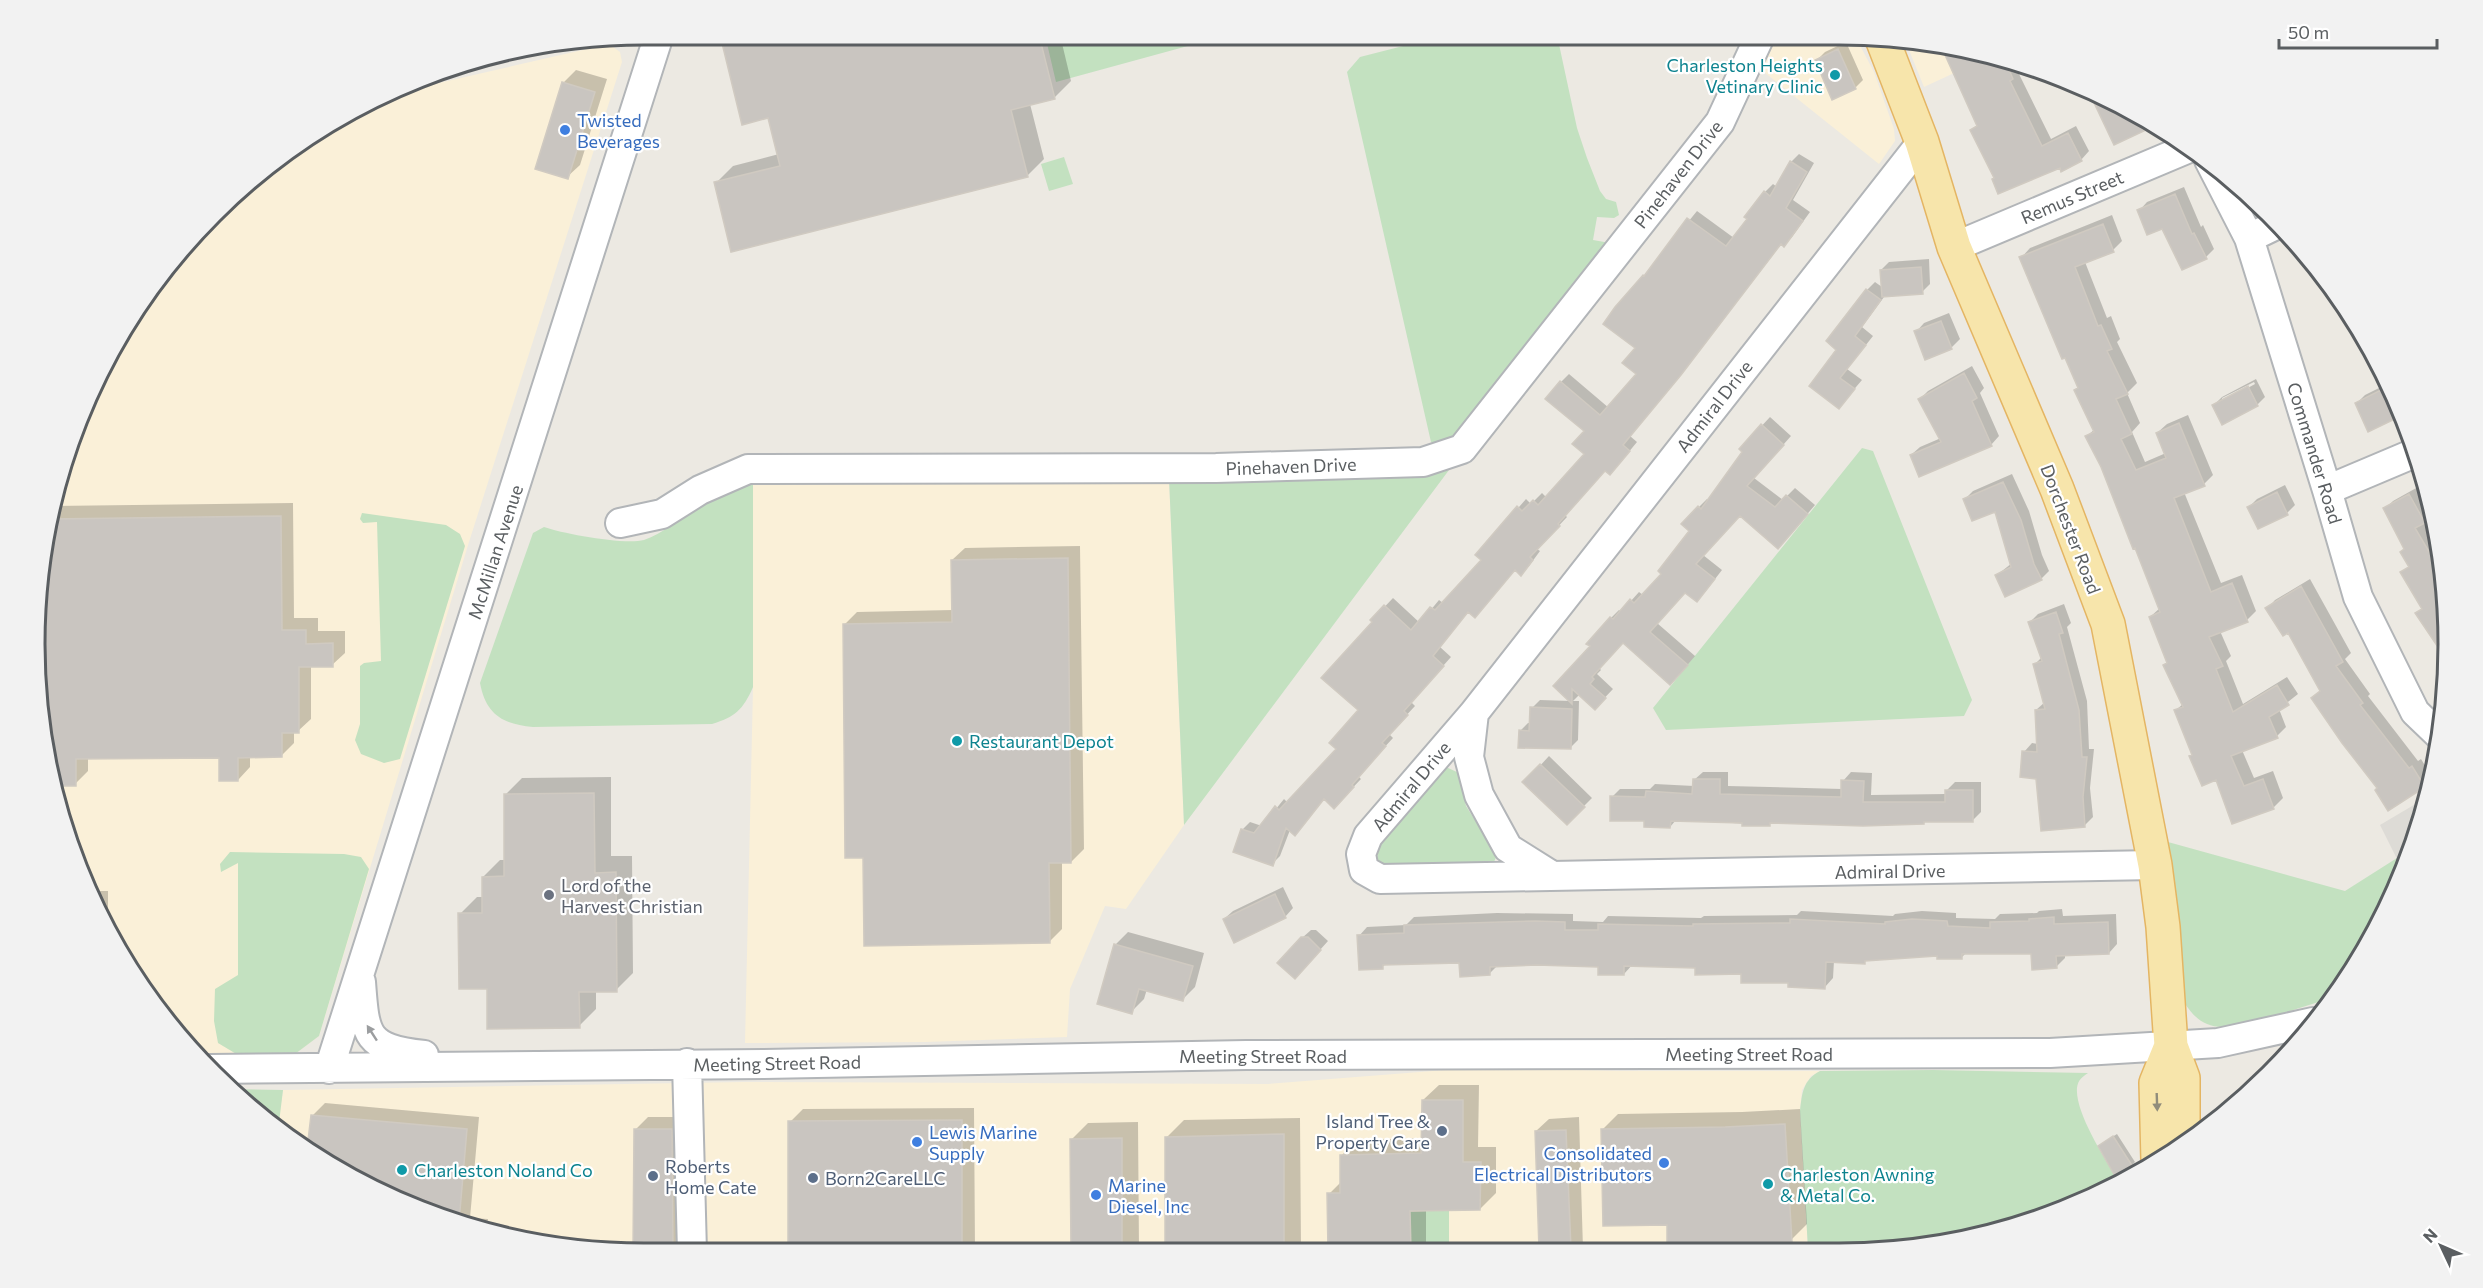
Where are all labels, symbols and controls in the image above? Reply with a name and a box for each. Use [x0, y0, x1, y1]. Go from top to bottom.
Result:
scale bar [2279, 12, 2436, 50]
text: 50 m [2288, 21, 2329, 43]
place label: Charleston Heights Vetinary Clinic [1667, 54, 1823, 97]
marker: Charleston Heights Vetinary Clinic [1828, 68, 1842, 82]
place label: Twisted Beverages [577, 109, 660, 152]
street label: Pinehaven Drive [1629, 116, 1727, 232]
marker: Twisted Beverages [558, 123, 572, 137]
street label: Remus Street [2017, 166, 2127, 228]
street label: Admiral Drive [1671, 356, 1757, 456]
street label: Commander Road [2283, 380, 2347, 526]
street label: Pinehaven Drive [1225, 453, 1357, 479]
street label: Dorchester Road [2036, 461, 2106, 597]
street label: McMillan Avenue [463, 482, 527, 622]
place label: Restaurant Depot [969, 730, 1114, 752]
marker: Restaurant Depot [950, 734, 964, 748]
street label: Admiral Drive [1367, 737, 1455, 835]
street label: Admiral Drive [1834, 859, 1946, 883]
place label: Lord of the Harvest Christian [561, 874, 703, 917]
marker: Lord of the Harvest Christian [542, 888, 556, 902]
one-way arrow [366, 1025, 377, 1042]
street label: Meeting Street Road [1665, 1043, 1833, 1065]
street label: Meeting Street Road [1179, 1045, 1347, 1067]
street label: Meeting Street Road [693, 1051, 861, 1075]
one-way arrow [2152, 1092, 2162, 1111]
place label: Island Tree & Property Care [1315, 1110, 1430, 1153]
place label: Lewis Marine Supply [929, 1121, 1037, 1164]
marker: Island Tree & Property Care [1435, 1124, 1449, 1138]
marker: Lewis Marine Supply [910, 1135, 924, 1149]
place label: Consolidated Electrical Distributors [1474, 1142, 1652, 1185]
place label: Roberts Home Cate [665, 1155, 756, 1198]
marker: Consolidated Electrical Distributors [1657, 1156, 1671, 1170]
place label: Charleston Noland Co [414, 1159, 593, 1181]
marker: Charleston Noland Co [395, 1163, 409, 1177]
place label: Charleston Awning & Metal Co. [1780, 1163, 1935, 1206]
place label: Born2CareLLC [825, 1167, 946, 1189]
marker: Roberts Home Cate [646, 1169, 660, 1183]
marker: Born2CareLLC [806, 1171, 820, 1185]
place label: Marine Diesel, Inc [1108, 1174, 1190, 1217]
marker: Charleston Awning & Metal Co. [1761, 1177, 1775, 1191]
marker: Marine Diesel, Inc [1089, 1188, 1103, 1202]
north arrow [2411, 1216, 2471, 1276]
text: N [2419, 1224, 2441, 1246]

